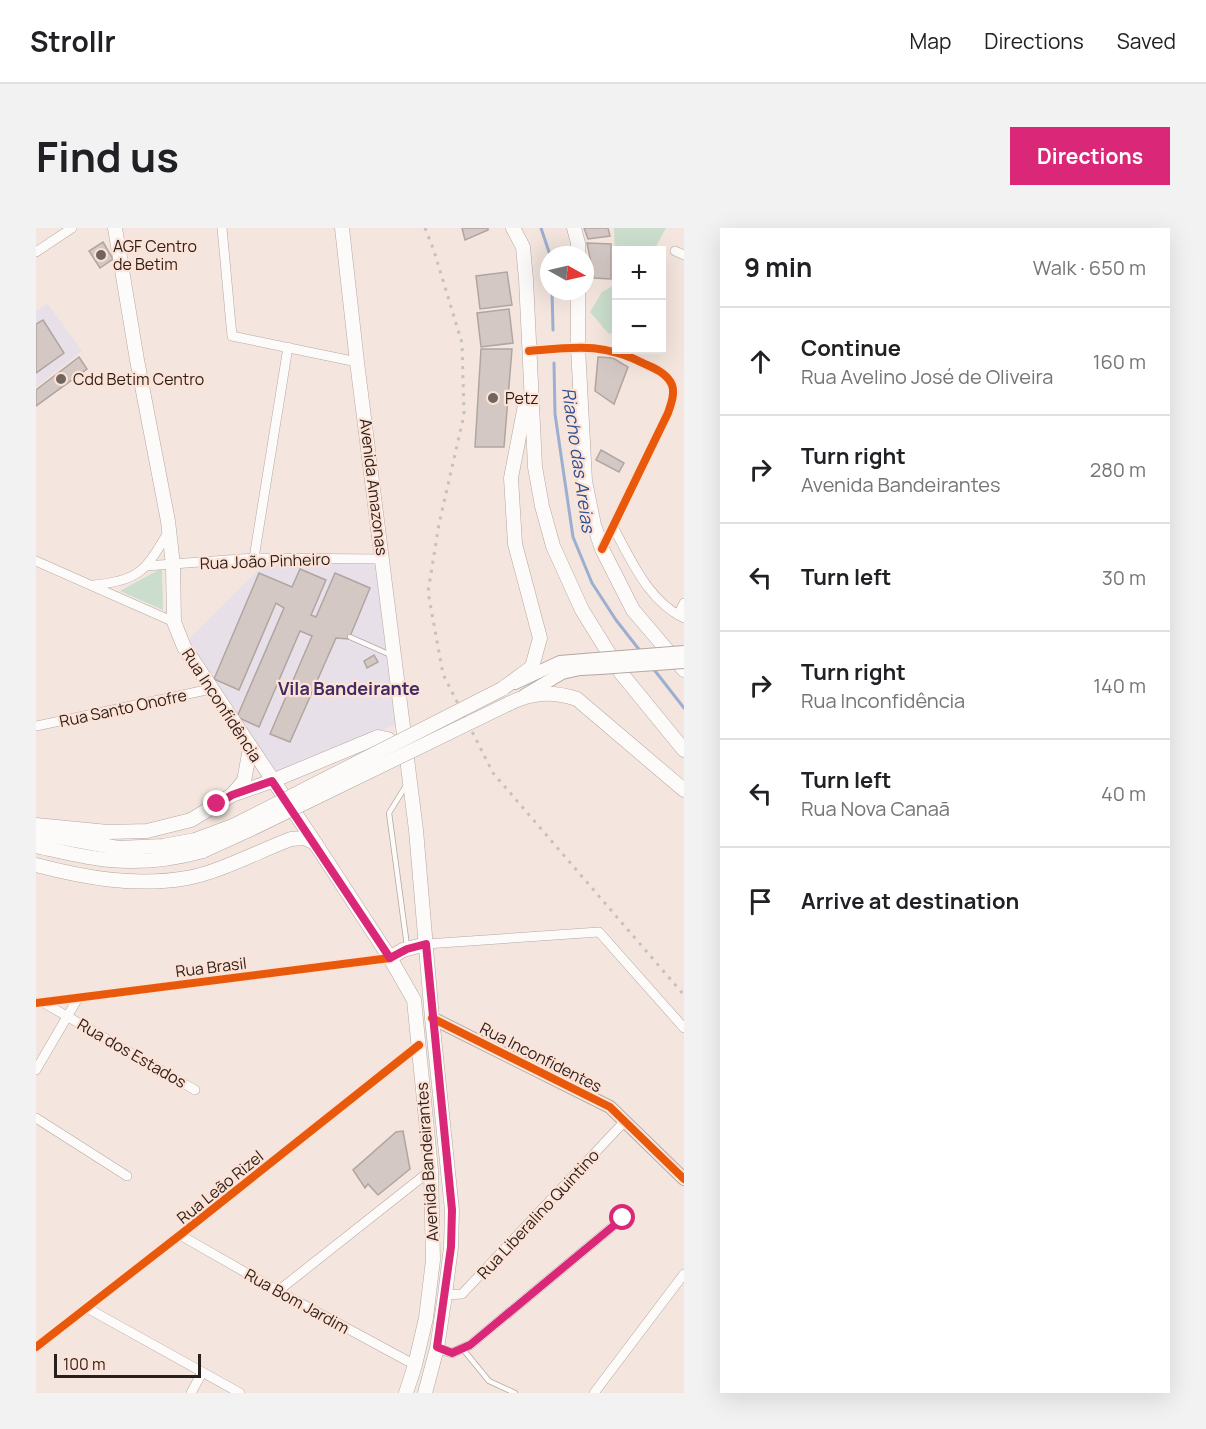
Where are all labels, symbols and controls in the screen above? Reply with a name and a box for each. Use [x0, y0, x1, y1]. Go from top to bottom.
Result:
text: Strollr [30, 22, 116, 60]
text: Map [910, 27, 951, 55]
text: Directions [984, 27, 1084, 55]
text: Saved [1117, 27, 1176, 55]
text: Find us [36, 127, 179, 185]
button: Directions [1010, 127, 1170, 185]
place label: AGF Centro de Betim [113, 235, 197, 275]
north arrow [540, 246, 594, 300]
map controls [612, 246, 666, 354]
button: + [612, 246, 666, 300]
marker: AGF Centro de Betim [94, 248, 108, 262]
text: 9 min [744, 249, 812, 285]
text: Walk · 650 m [1033, 254, 1146, 281]
button: − [612, 300, 666, 354]
text: Continue [801, 333, 901, 363]
icon: ahead [744, 345, 777, 378]
text: 160 m [1093, 348, 1146, 375]
text: Rua Avelino José de Oliveira [801, 363, 1053, 390]
place label: Cdd Betim Centro [73, 368, 204, 390]
marker: Cdd Betim Centro [54, 372, 68, 386]
water label: Riacho das Areias [557, 386, 601, 535]
place label: Petz [505, 387, 539, 409]
marker: Petz [486, 391, 500, 405]
street label: Avenida Amazonas [355, 417, 393, 557]
text: Turn right [801, 441, 906, 471]
icon: right [744, 453, 777, 486]
text: 280 m [1090, 456, 1146, 483]
text: Avenida Bandeirantes [801, 471, 1001, 498]
street label: Rua João Pinheiro [199, 548, 331, 574]
icon: left [744, 561, 777, 594]
text: Turn left [801, 562, 891, 592]
text: 30 m [1102, 564, 1146, 591]
street label: Rua Inconfidência [177, 644, 267, 766]
text: Turn right [801, 657, 906, 687]
icon: right [744, 669, 777, 702]
text: 140 m [1093, 672, 1146, 699]
district label: Vila Bandeirante [278, 676, 420, 700]
street label: Rua Santo Onofre [57, 684, 189, 732]
text: Rua Inconfidência [801, 687, 965, 714]
text: Turn left [801, 765, 891, 795]
icon: left [744, 777, 777, 810]
text: 40 m [1101, 780, 1146, 807]
route end [203, 790, 229, 816]
text: Rua Nova Canaã [801, 795, 950, 822]
icon: arrive [744, 885, 777, 918]
text: Arrive at destination [801, 886, 1019, 916]
street label: Rua Brasil [174, 952, 248, 982]
street label: Rua dos Estados [74, 1013, 190, 1093]
street label: Rua Inconfidentes [476, 1017, 606, 1097]
street label: Avenida Bandeirantes [410, 1082, 444, 1242]
street label: Rua Liberalino Quintino [472, 1144, 604, 1284]
street label: Rua Leão Rizel [172, 1145, 268, 1229]
route start [609, 1204, 635, 1230]
street label: Rua Bom Jardim [241, 1263, 353, 1339]
scale bar [54, 1351, 201, 1378]
text: 100 m [63, 1353, 106, 1375]

